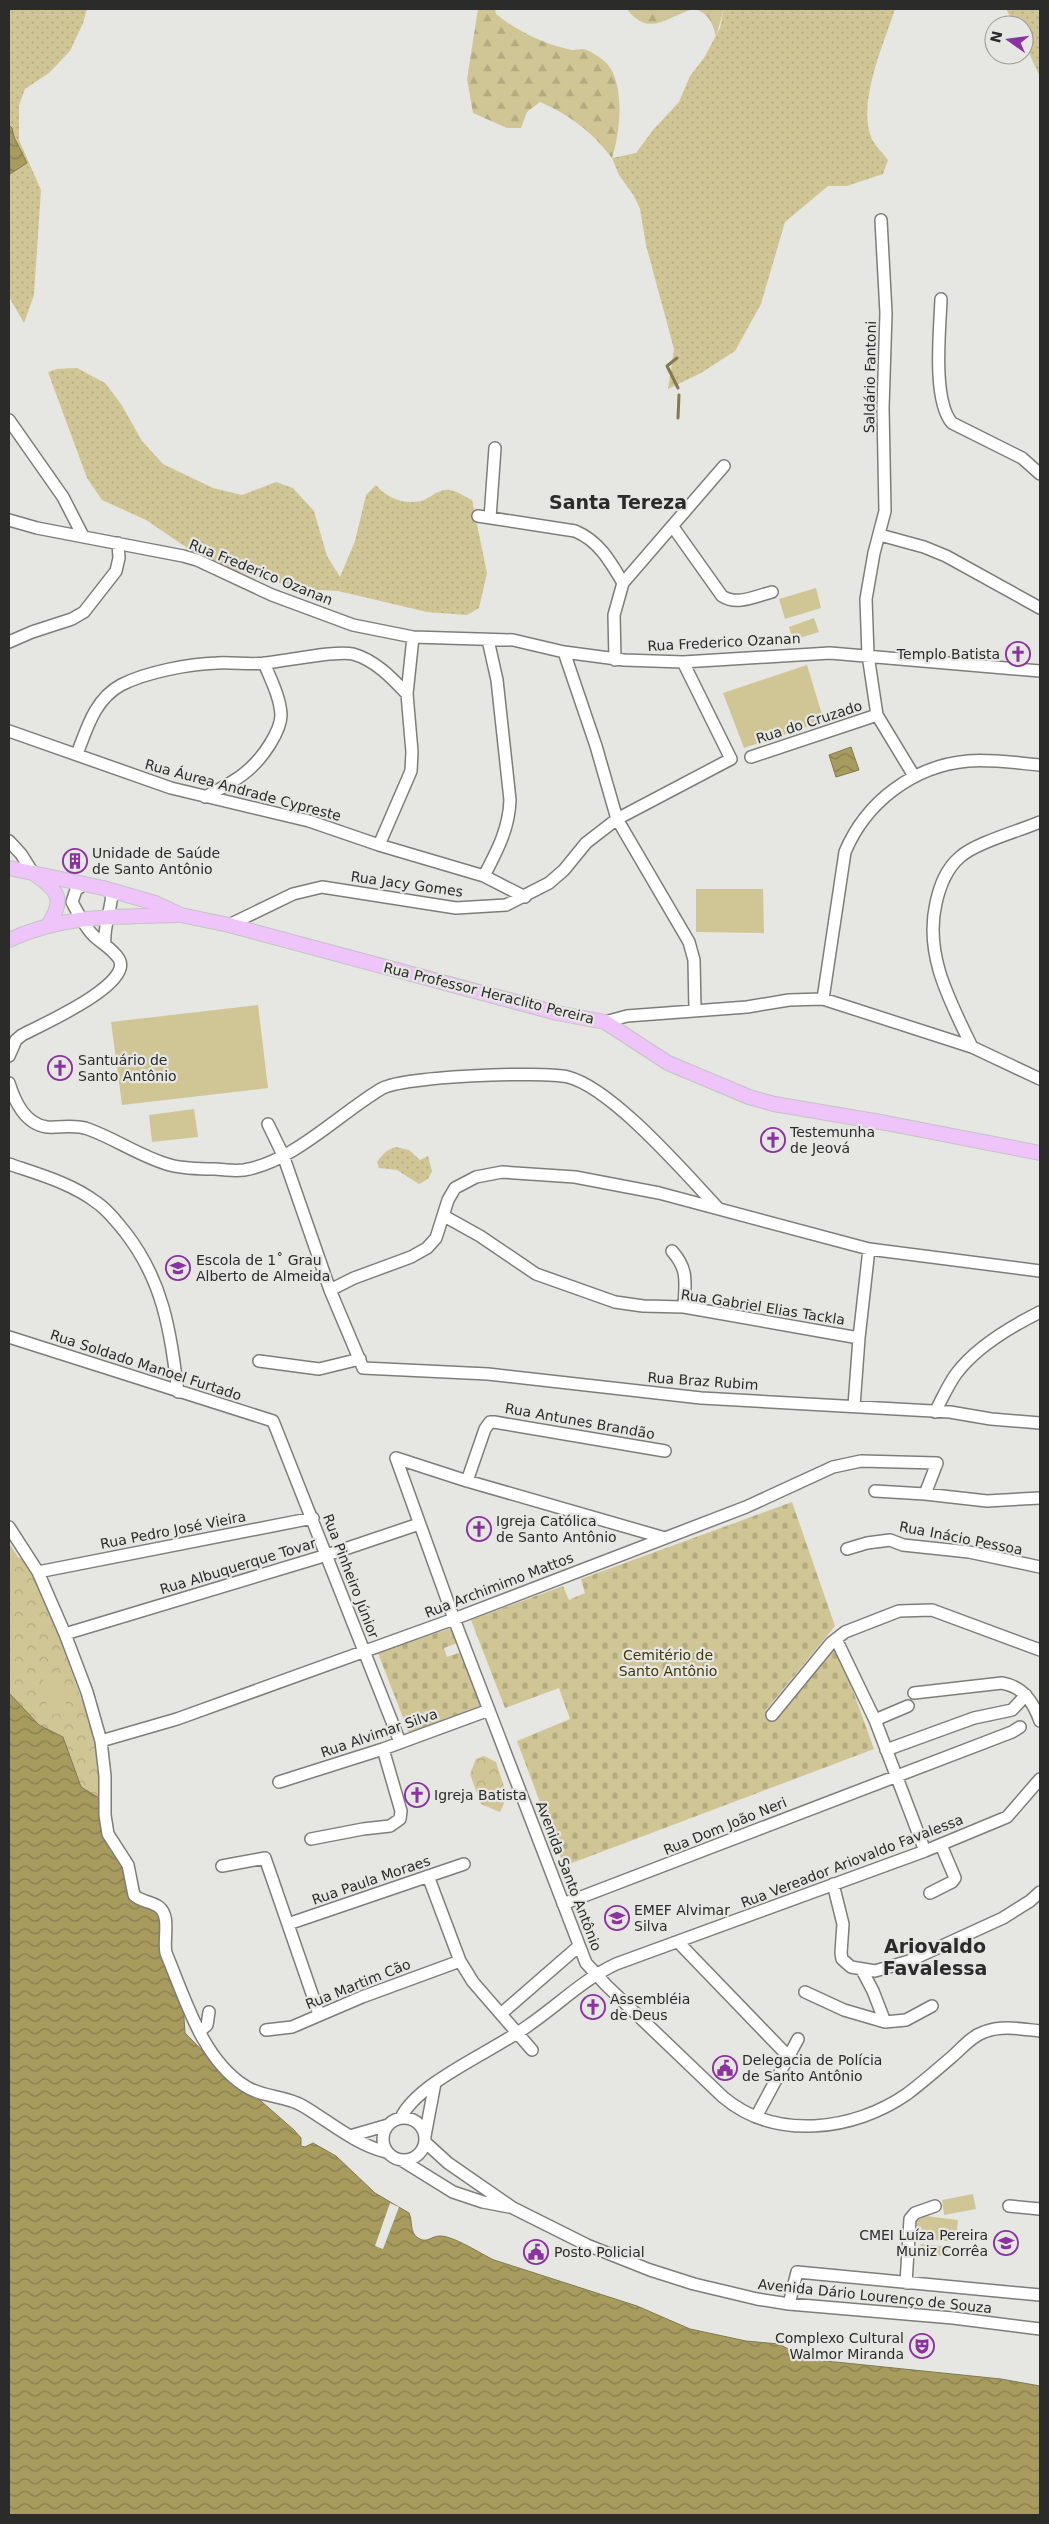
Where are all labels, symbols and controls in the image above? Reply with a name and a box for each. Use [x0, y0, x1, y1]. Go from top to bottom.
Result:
north arrow [984, 15, 1034, 65]
text: N [987, 29, 1006, 44]
street label: Saldário Fantoni [861, 321, 879, 433]
district label: Santa Tereza [549, 491, 687, 513]
street label: Rua Frederico Ozanan [187, 536, 335, 608]
street label: Rua Frederico Ozanan [647, 630, 801, 654]
church icon: Templo Batista [1005, 641, 1031, 667]
place label: Templo Batista [896, 646, 1000, 662]
street label: Rua do Cruzado [754, 697, 864, 747]
street label: Rua Áurea Andrade Cypreste [143, 756, 343, 824]
place label: Unidade de Saúde de Santo Antônio [92, 845, 220, 877]
building icon: Unidade de Saúde de Santo Antônio [62, 848, 88, 874]
street label: Rua Jacy Gomes [350, 868, 464, 900]
street label: Rua Professor Heraclito Pereira [382, 959, 596, 1027]
place label: Santuário de Santo Antônio [78, 1052, 177, 1084]
church icon: Santuário de Santo Antônio [47, 1055, 73, 1081]
place label: Testemunha de Jeová [789, 1124, 875, 1156]
church icon: Testemunha de Jeová [760, 1127, 786, 1153]
place label: Escola de 1˚ Grau Alberto de Almeida [196, 1252, 330, 1284]
school or university icon: Escola de 1˚ Grau Alberto de Almeida [165, 1255, 191, 1281]
street label: Rua Gabriel Elias Tackla [680, 1286, 846, 1328]
street label: Rua Soldado Manoel Furtado [48, 1326, 244, 1404]
street label: Rua Braz Rubim [647, 1369, 759, 1393]
street label: Rua Antunes Brandão [504, 1400, 656, 1442]
street label: Rua Pedro José Vieira [99, 1508, 247, 1552]
street label: Rua Pinheiro Júnior [320, 1512, 382, 1641]
place label: Igreja Católica de Santo Antônio [496, 1513, 617, 1545]
church icon: Igreja Católica de Santo Antônio [466, 1516, 492, 1542]
street label: Rua Inácio Pessoa [898, 1518, 1024, 1558]
street label: Rua Albuquerque Tovar [158, 1535, 318, 1597]
street label: Rua Archimimo Mattos [422, 1549, 576, 1621]
park label: Cemitério de Santo Antônio [619, 1647, 717, 1679]
street label: Rua Alvimar Silva [318, 1705, 440, 1761]
church icon: Igreja Batista [404, 1782, 430, 1808]
place label: Igreja Batista [434, 1787, 527, 1803]
street label: Rua Dom João Neri [661, 1794, 789, 1858]
street label: Avenida Santo Antônio [533, 1799, 605, 1953]
street label: Rua Vereador Ariovaldo Favalessa [739, 1811, 965, 1911]
street label: Rua Paula Moraes [310, 1852, 432, 1908]
place label: EMEF Alvimar Silva [634, 1902, 730, 1934]
school or university icon: EMEF Alvimar Silva [604, 1905, 630, 1931]
district label: Ariovaldo Favalessa [883, 1935, 987, 1979]
street label: Rua Martim Cão [303, 1956, 413, 2012]
place label: Assembléia de Deus [610, 1991, 690, 2023]
church icon: Assembléia de Deus [580, 1994, 606, 2020]
place label: Delegacia de Polícia de Santo Antônio [742, 2052, 882, 2084]
public building icon: Delegacia de Polícia de Santo Antônio [712, 2055, 738, 2081]
place label: CMEI Luíza Pereira Muniz Corrêa [859, 2227, 988, 2259]
school or university icon: CMEI Luíza Pereira Muniz Corrêa [993, 2230, 1019, 2256]
public building icon: Posto Policial [523, 2239, 549, 2265]
place label: Posto Policial [554, 2244, 645, 2260]
street label: Avenida Dário Lourenço de Souza [757, 2276, 993, 2316]
place label: Complexo Cultural Walmor Miranda [775, 2330, 904, 2362]
theatre icon: Complexo Cultural Walmor Miranda [909, 2333, 935, 2359]

